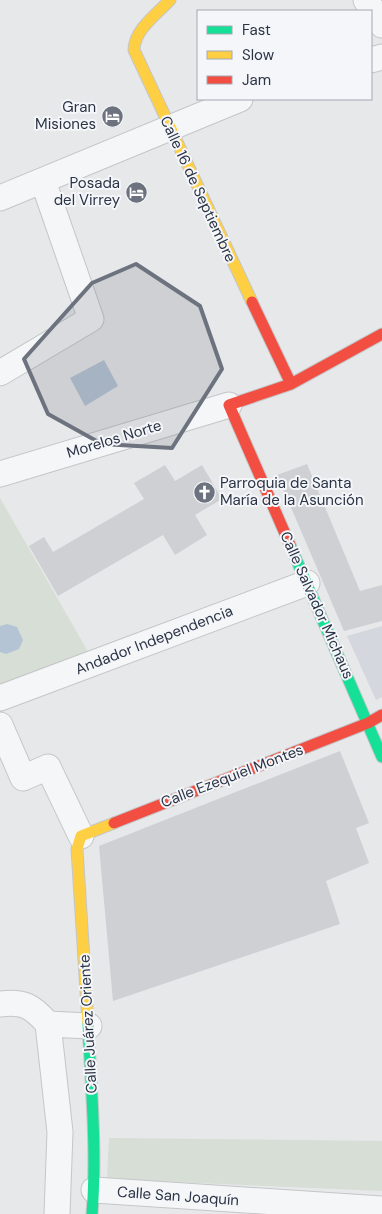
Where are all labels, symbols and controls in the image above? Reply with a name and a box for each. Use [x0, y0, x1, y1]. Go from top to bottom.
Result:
legend [197, 10, 372, 100]
text: Fast [242, 20, 271, 40]
text: Slow [242, 45, 275, 65]
text: Jam [242, 70, 271, 90]
place label: Gran Misiones [35, 97, 96, 134]
hotel icon: Gran Misiones [100, 104, 124, 128]
street label: Calle 16 de Septiembre [155, 113, 241, 265]
place label: Posada del Virrey [54, 173, 121, 210]
hotel icon: Posada del Virrey [124, 180, 148, 204]
street label: Morelos Norte [64, 415, 164, 463]
place label: Parroquia de Santa María de la Asunción [220, 473, 364, 510]
church icon: Parroquia de Santa María de la Asunción [192, 480, 216, 504]
street label: Calle Salvador Michaus [275, 528, 359, 682]
street label: Andador Independencia [72, 601, 236, 679]
street label: Calle Ezequiel Montes [158, 740, 306, 812]
street label: Calle Juárez Oriente [74, 954, 102, 1094]
street label: Calle San Joaquín [116, 1182, 240, 1210]

